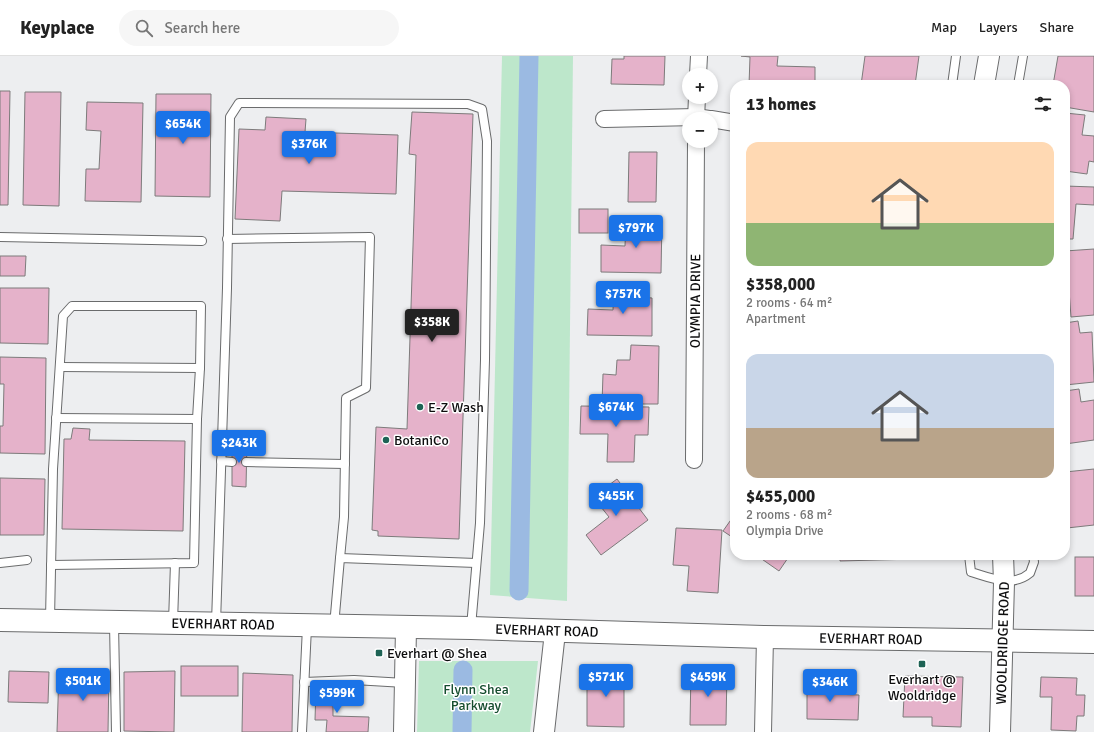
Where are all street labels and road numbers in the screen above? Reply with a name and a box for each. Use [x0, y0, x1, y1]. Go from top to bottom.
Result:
street label: OLYMPIA DRIVE [686, 254, 704, 348]
street label: WOOLDRIDGE ROAD [992, 581, 1013, 705]
street label: EVERHART ROAD [171, 614, 275, 633]
street label: EVERHART ROAD [495, 620, 599, 640]
street label: EVERHART ROAD [819, 629, 923, 648]

